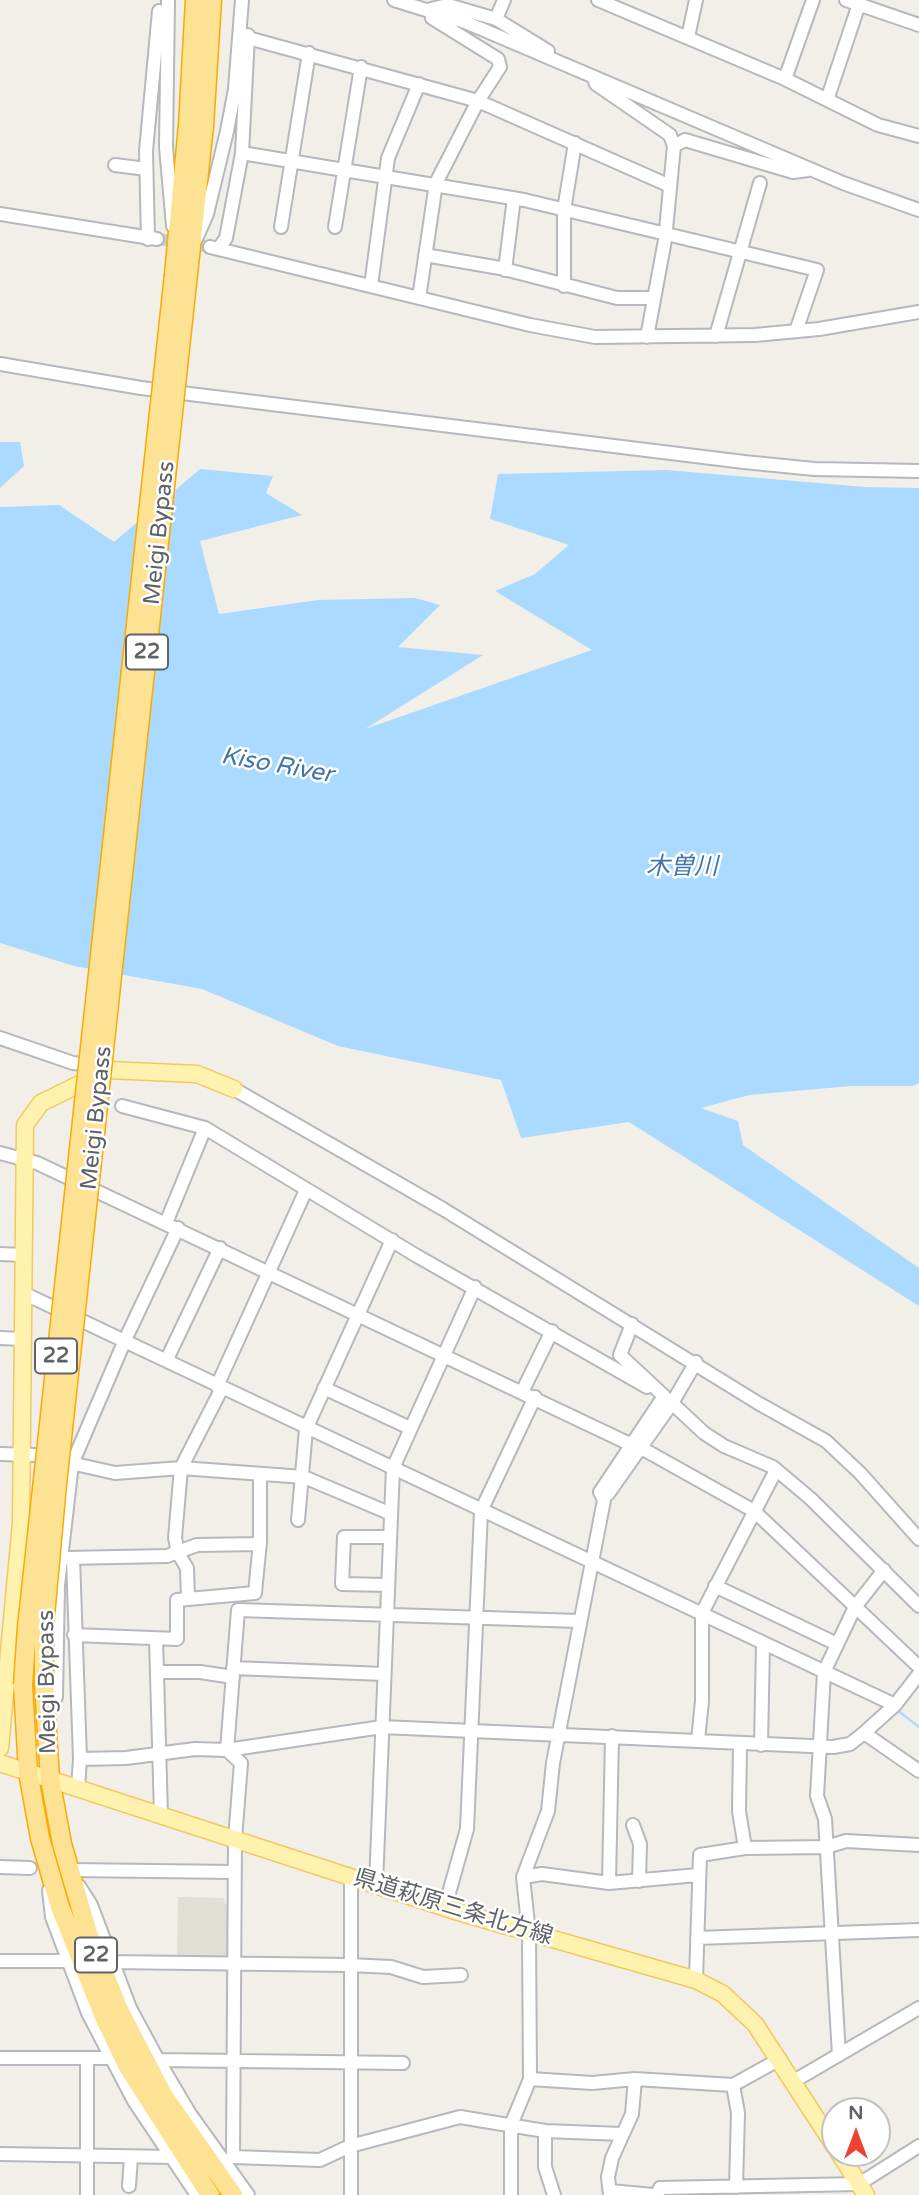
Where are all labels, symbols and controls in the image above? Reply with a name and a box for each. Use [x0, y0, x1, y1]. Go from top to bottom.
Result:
street label: Meigi Bypass [139, 460, 181, 606]
road number: 22 [126, 634, 168, 670]
water label: Kiso River [219, 742, 335, 790]
water label: 木曽川 [646, 854, 718, 882]
street label: Meigi Bypass [76, 1045, 118, 1191]
road number: 22 [35, 1338, 77, 1374]
street label: Meigi Bypass [33, 1610, 63, 1754]
street label: 県道萩原三条北方線 [350, 1865, 556, 1951]
road number: 22 [75, 1938, 117, 1972]
north arrow [821, 2097, 891, 2167]
text: N [848, 2102, 864, 2124]

